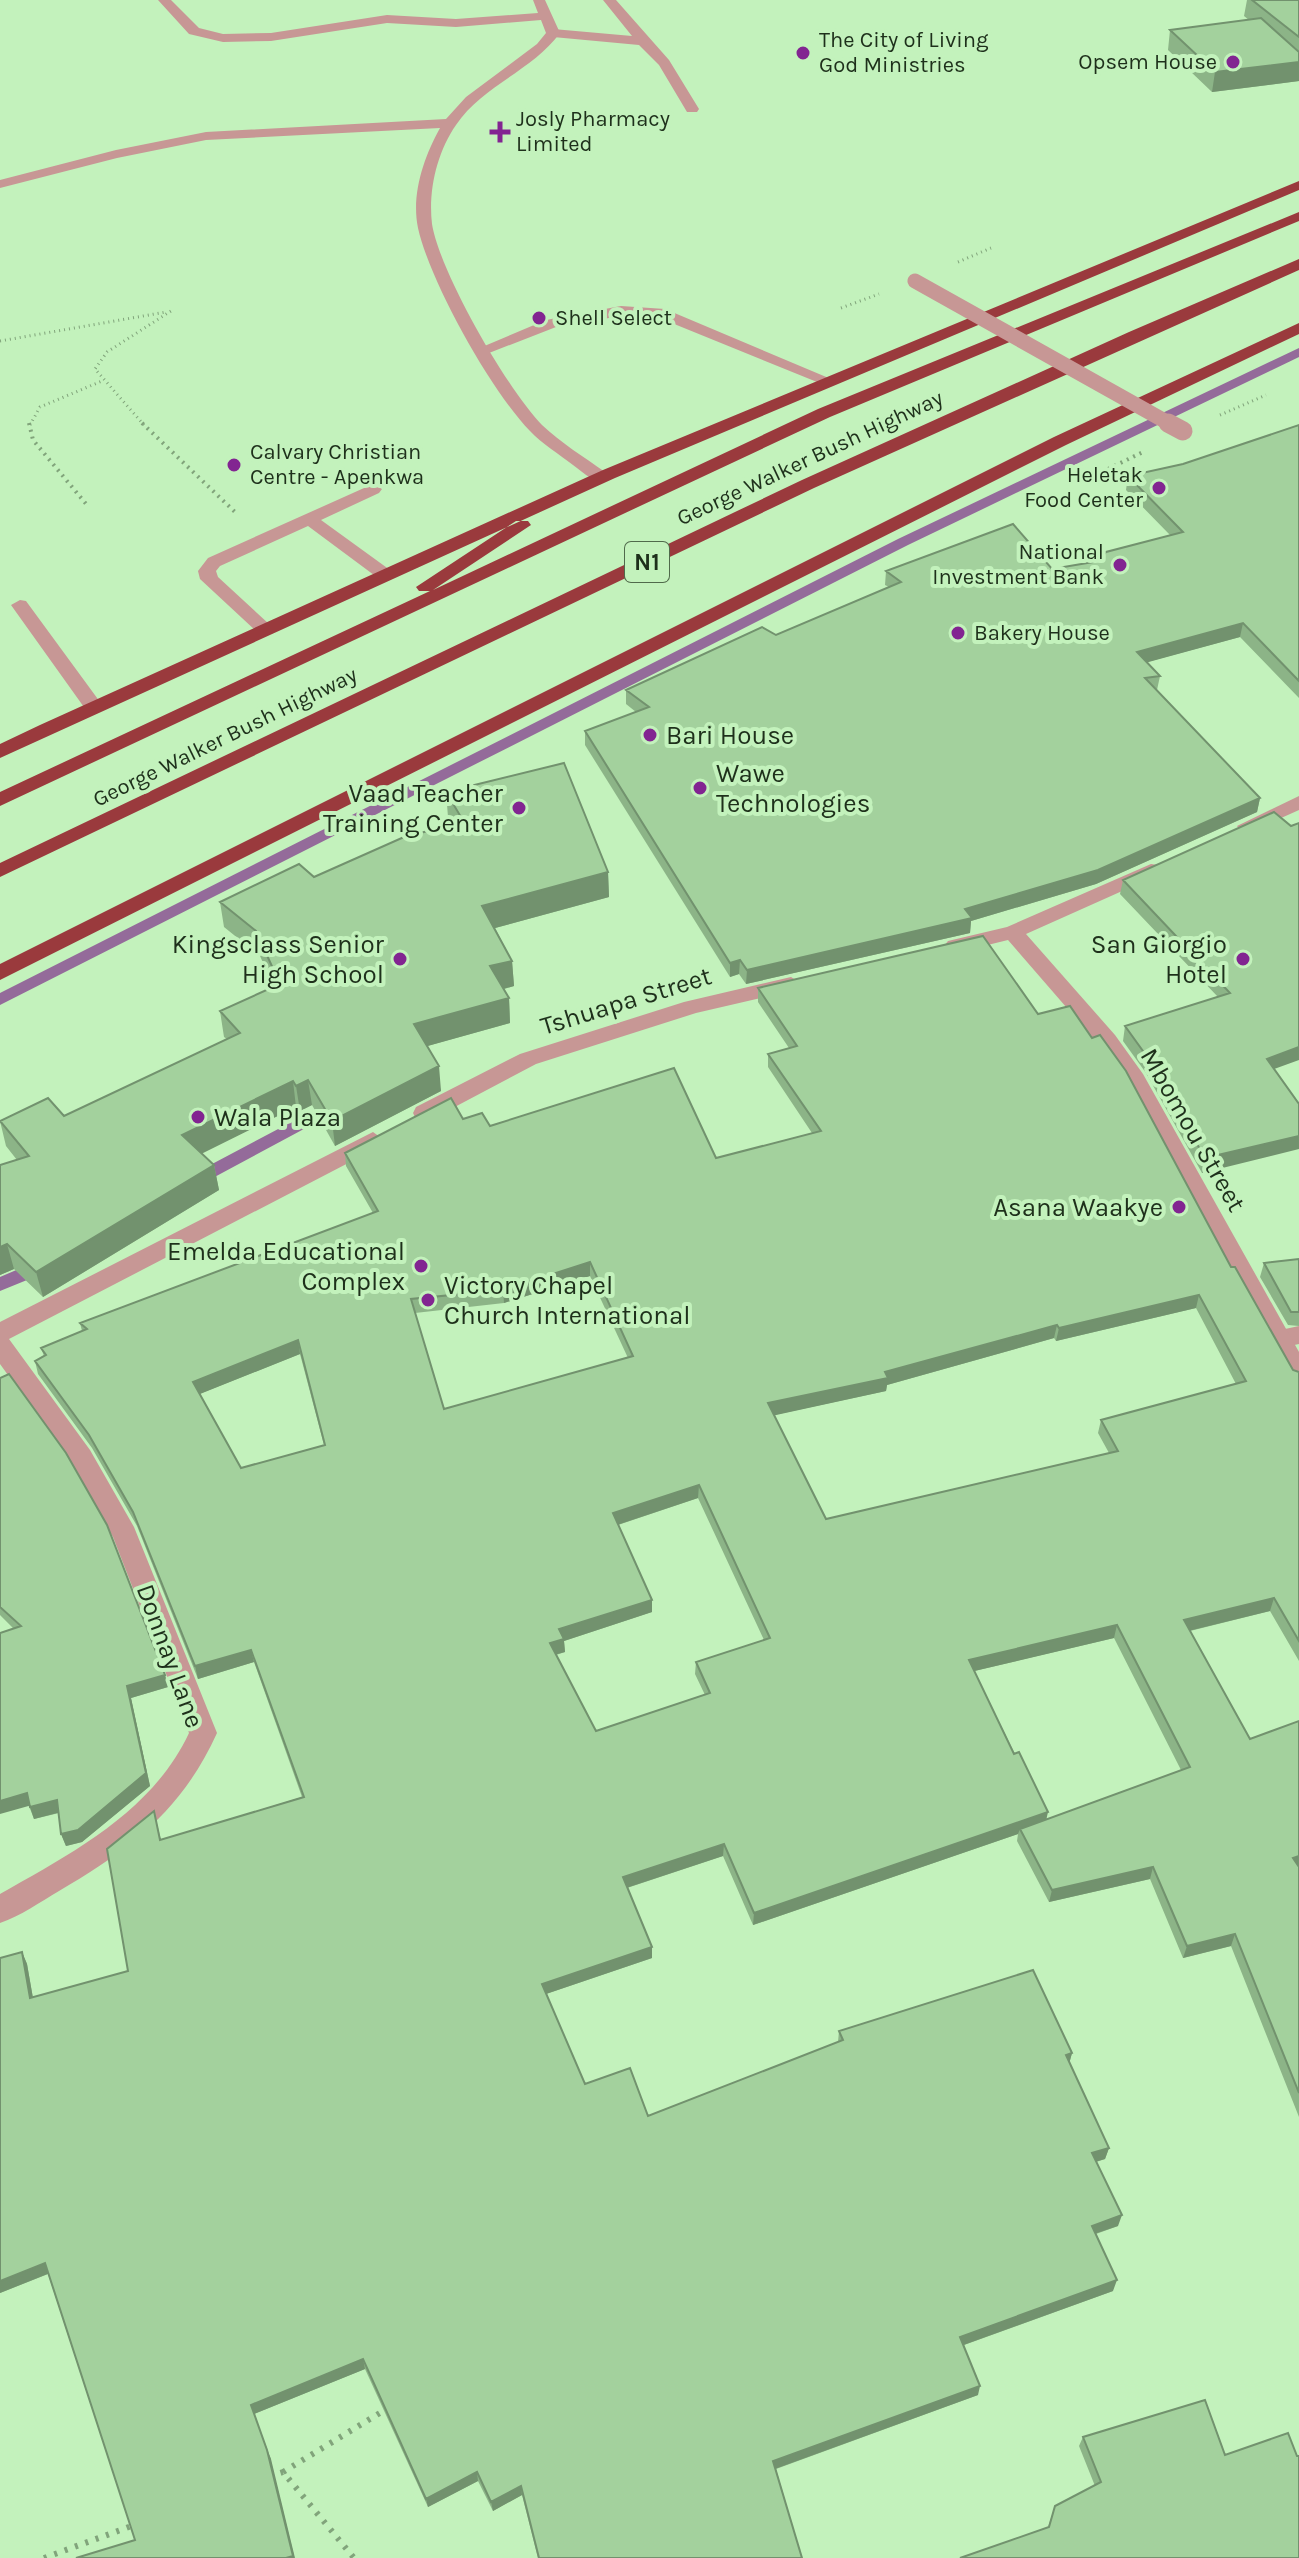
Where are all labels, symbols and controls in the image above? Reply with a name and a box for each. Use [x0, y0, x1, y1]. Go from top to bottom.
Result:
place label: The City of Living God Ministries [819, 27, 989, 78]
marker: The City of Living God Ministries [794, 44, 812, 62]
place label: Opsem House [1078, 49, 1217, 75]
marker: Opsem House [1224, 53, 1242, 71]
place label: Josly Pharmacy Limited [516, 106, 670, 157]
marker: Josly Pharmacy Limited [491, 123, 509, 141]
place label: Shell Select [555, 305, 672, 331]
marker: Shell Select [530, 309, 548, 327]
street label: George Walker Bush Highway [673, 385, 947, 531]
place label: Calvary Christian Centre - Apenkwa [250, 439, 424, 490]
marker: Calvary Christian Centre - Apenkwa [225, 456, 243, 474]
place label: Heletak Food Center [1024, 462, 1143, 513]
marker: Heletak Food Center [1150, 479, 1168, 497]
place label: National Investment Bank [932, 539, 1104, 590]
road number: N1 [625, 542, 669, 582]
marker: National Investment Bank [1111, 556, 1129, 574]
place label: Bakery House [974, 620, 1110, 646]
marker: Bakery House [949, 624, 967, 642]
street label: George Walker Bush Highway [89, 662, 361, 812]
place label: Bari House [666, 720, 794, 751]
marker: Bari House [641, 726, 659, 744]
place label: Wawe Technologies [716, 758, 870, 819]
place label: Vaad Teacher Training Center [323, 778, 504, 839]
marker: Wawe Technologies [691, 779, 709, 797]
marker: Vaad Teacher Training Center [510, 799, 528, 817]
place label: Kingsclass Senior High School [172, 929, 385, 990]
place label: San Giorgio Hotel [1091, 929, 1227, 990]
marker: Kingsclass Senior High School [391, 950, 409, 968]
marker: San Giorgio Hotel [1234, 950, 1252, 968]
street label: Tshuapa Street [537, 960, 715, 1042]
street label: Mbomou Street [1134, 1043, 1252, 1217]
place label: Wala Plaza [214, 1102, 341, 1133]
marker: Wala Plaza [189, 1108, 207, 1126]
place label: Asana Waakye [993, 1192, 1163, 1223]
marker: Asana Waakye [1170, 1198, 1188, 1216]
place label: Emelda Educational Complex [167, 1236, 405, 1297]
marker: Emelda Educational Complex [412, 1257, 430, 1275]
place label: Victory Chapel Church International [444, 1270, 691, 1331]
marker: Victory Chapel Church International [419, 1291, 437, 1309]
street label: Donnay Lane [130, 1580, 210, 1732]

